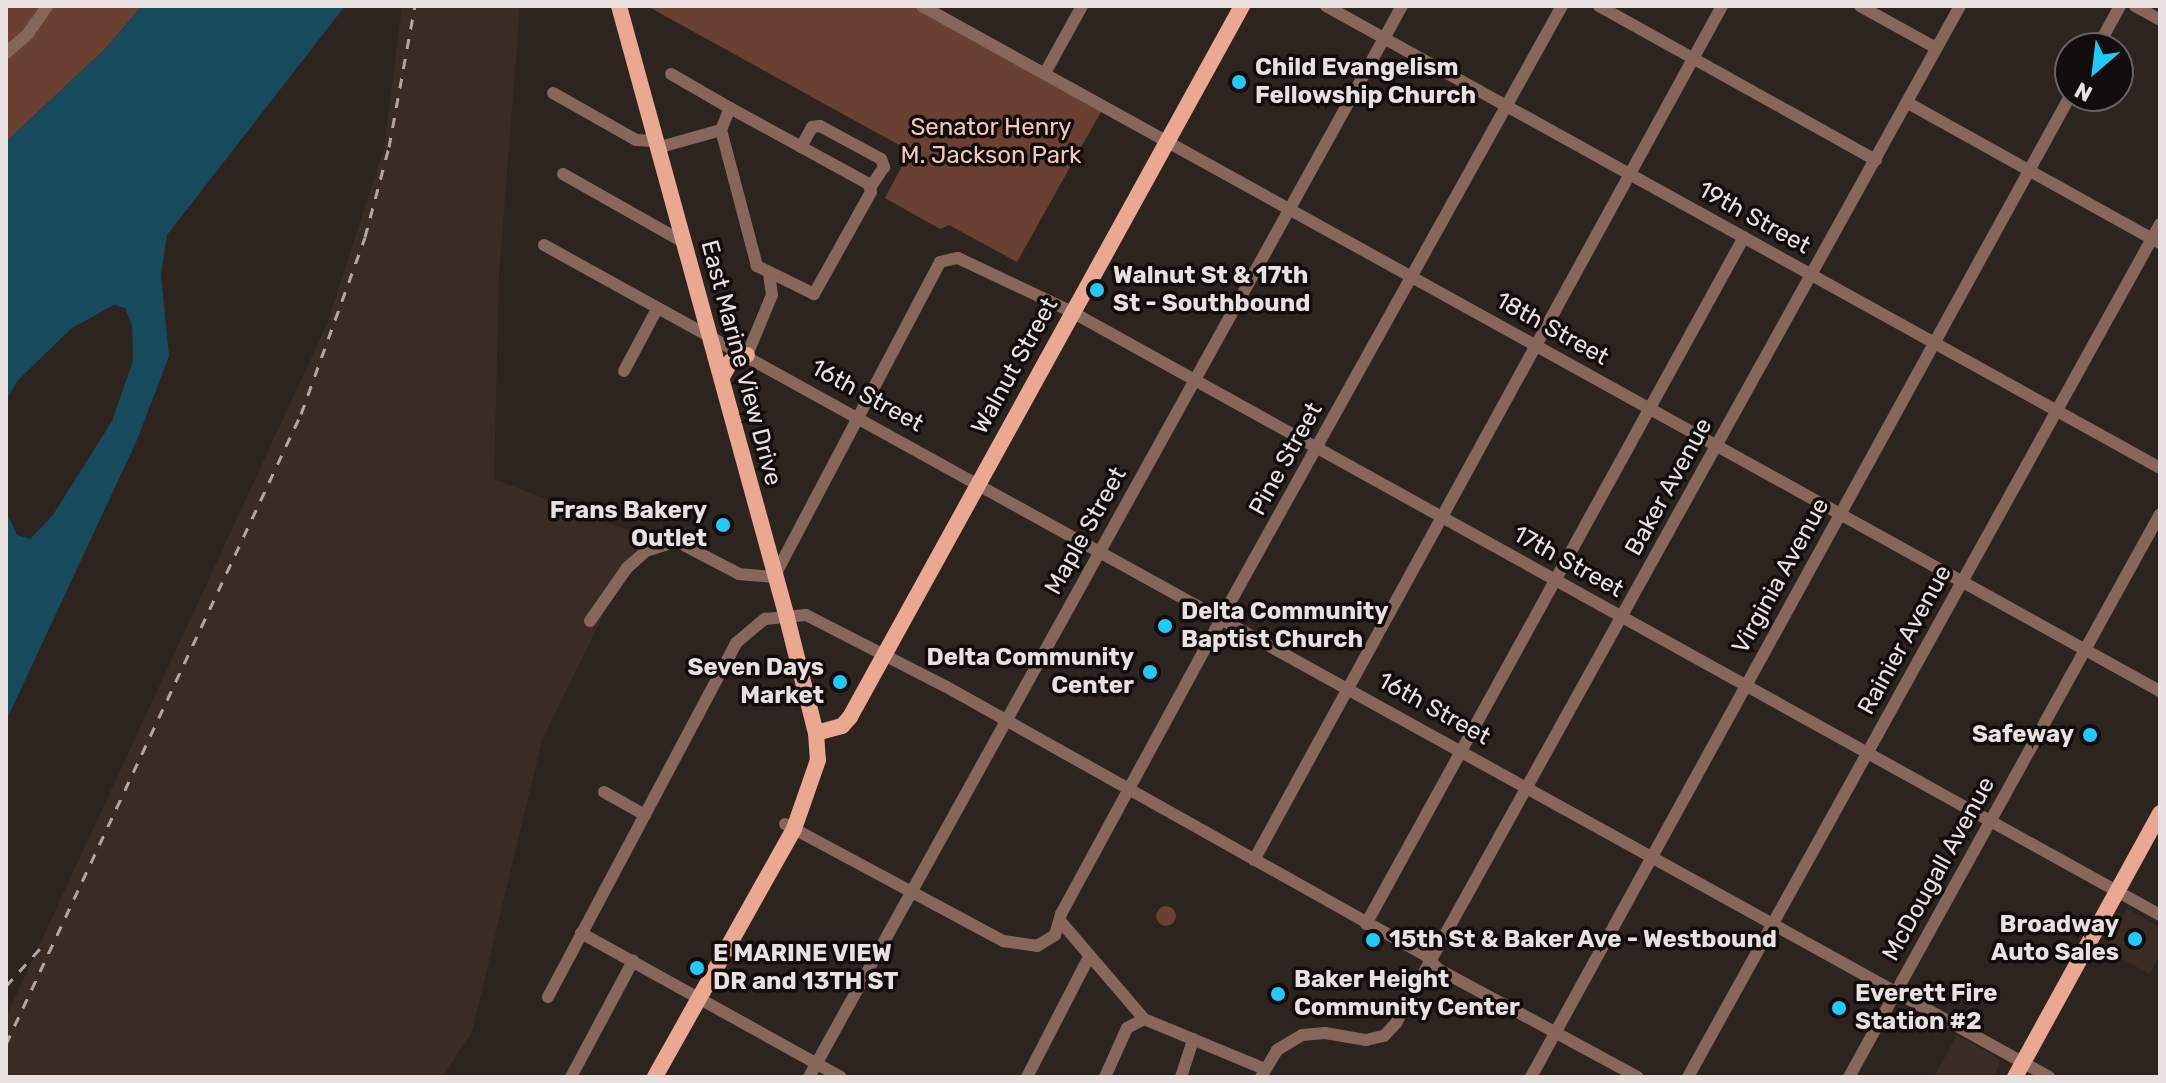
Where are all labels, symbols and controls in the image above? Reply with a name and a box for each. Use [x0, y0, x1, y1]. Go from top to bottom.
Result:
north arrow [2054, 32, 2134, 112]
place label: Child Evangelism Fellowship Church [1255, 54, 1476, 110]
marker: Child Evangelism Fellowship Church [1230, 73, 1248, 91]
text: N [2070, 76, 2097, 108]
park label: Senator Henry M. Jackson Park [901, 114, 1081, 170]
street label: 19th Street [1693, 175, 1815, 261]
street label: East Marine View Drive [694, 237, 788, 489]
place label: Walnut St & 17th St - Southbound [1113, 262, 1310, 318]
marker: Walnut St & 17th St - Southbound [1088, 281, 1106, 299]
street label: 18th Street [1490, 286, 1614, 372]
street label: Walnut Street [966, 293, 1064, 439]
street label: 16th Street [806, 353, 928, 439]
street label: Pine Street [1243, 398, 1329, 520]
street label: Baker Avenue [1619, 413, 1719, 561]
street label: Maple Street [1039, 462, 1133, 600]
street label: Virginia Avenue [1726, 493, 1836, 659]
place label: Frans Bakery Outlet [550, 497, 707, 553]
marker: Frans Bakery Outlet [714, 516, 732, 534]
street label: 17th Street [1508, 520, 1628, 604]
street label: Rainier Avenue [1852, 560, 1958, 720]
place label: Delta Community Baptist Church [1181, 598, 1388, 654]
marker: Delta Community Baptist Church [1156, 617, 1174, 635]
place label: Delta Community Center [927, 644, 1134, 700]
place label: Seven Days Market [688, 654, 824, 710]
marker: Delta Community Center [1141, 663, 1159, 681]
street label: 16th Street [1373, 666, 1495, 752]
marker: Seven Days Market [831, 673, 849, 691]
place label: Safeway [1972, 721, 2074, 749]
marker: Safeway [2081, 726, 2099, 744]
street label: McDougall Avenue [1876, 772, 2002, 966]
place label: Broadway Auto Sales [1991, 911, 2119, 967]
place label: 15th St & Baker Ave - Westbound [1389, 926, 1778, 954]
marker: Broadway Auto Sales [2126, 930, 2144, 948]
marker: 15th St & Baker Ave - Westbound [1364, 931, 1382, 949]
place label: E MARINE VIEW DR and 13TH ST [713, 940, 898, 996]
marker: E MARINE VIEW DR and 13TH ST [688, 959, 706, 977]
place label: Baker Height Community Center [1294, 966, 1521, 1022]
place label: Everett Fire Station #2 [1855, 980, 1998, 1036]
marker: Baker Height Community Center [1269, 985, 1287, 1003]
marker: Everett Fire Station #2 [1830, 999, 1848, 1017]

